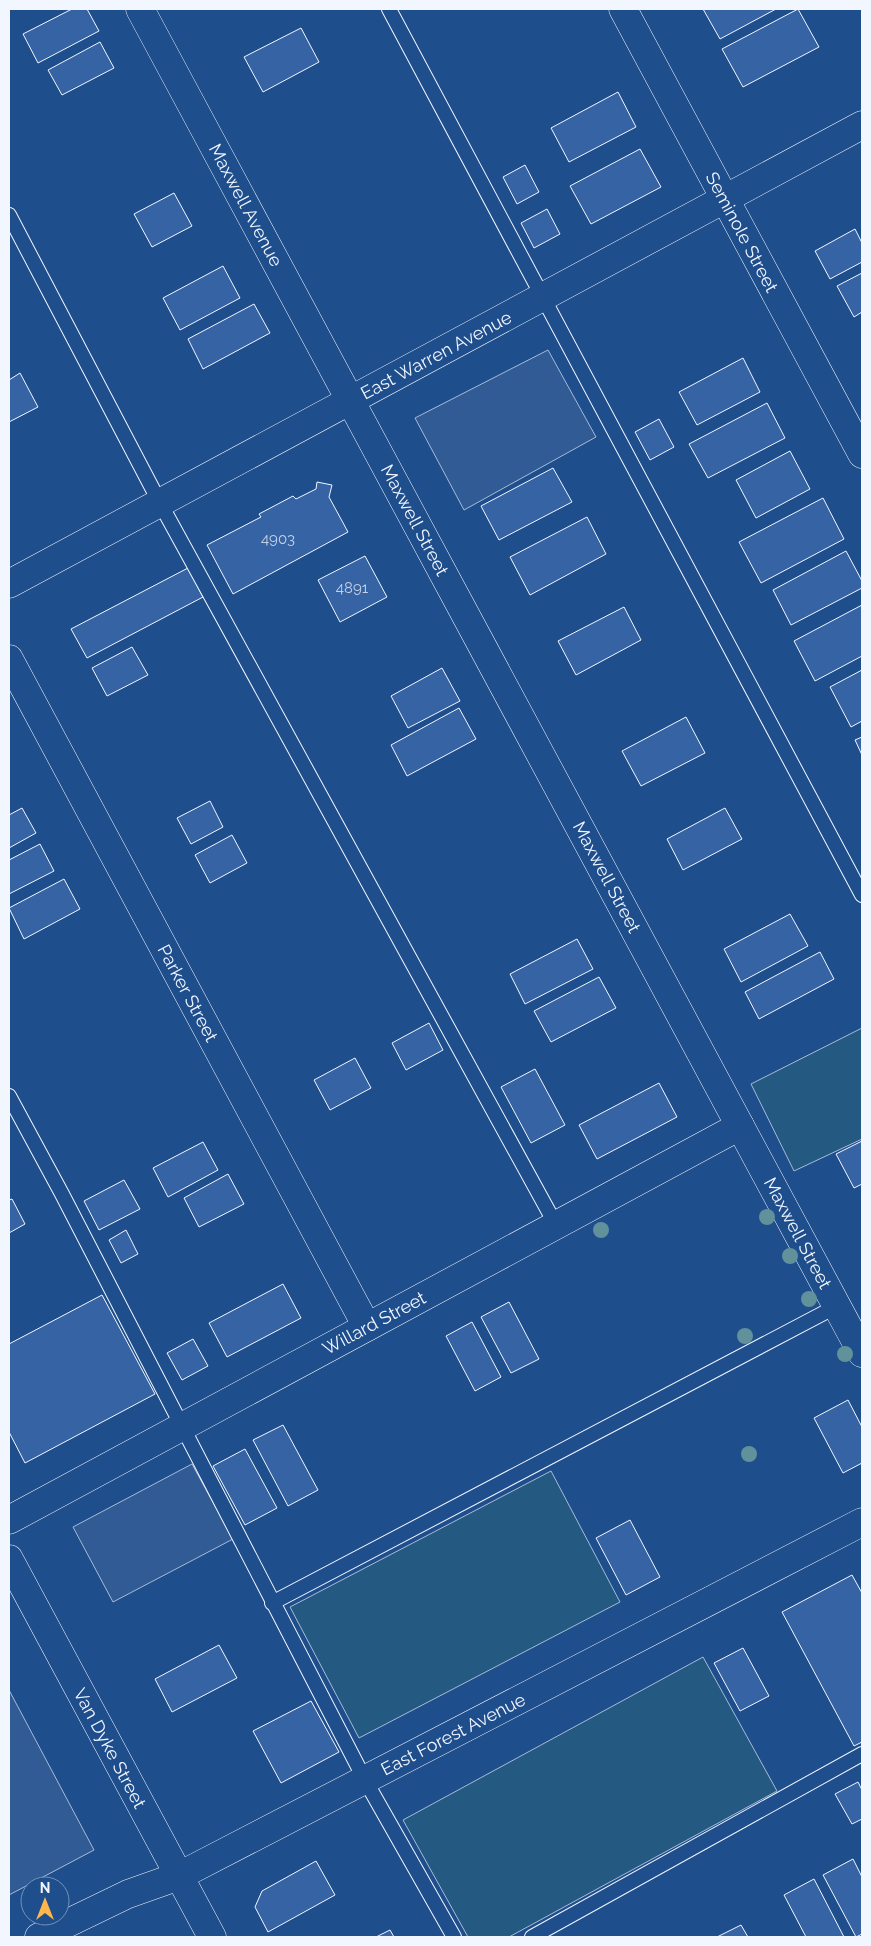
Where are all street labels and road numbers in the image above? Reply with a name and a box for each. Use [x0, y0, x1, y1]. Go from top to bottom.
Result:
street label: Maxwell Avenue [205, 140, 287, 270]
street label: Seminole Street [701, 168, 783, 296]
street label: East Warren Avenue [357, 306, 515, 404]
street label: Maxwell Street [377, 461, 453, 579]
street label: Maxwell Street [569, 818, 645, 936]
street label: Parker Street [154, 941, 222, 1045]
street label: Maxwell Street [760, 1174, 836, 1292]
street label: Willard Street [319, 1287, 429, 1359]
street label: Van Dyke Street [70, 1684, 150, 1812]
street label: East Forest Avenue [377, 1688, 529, 1780]

